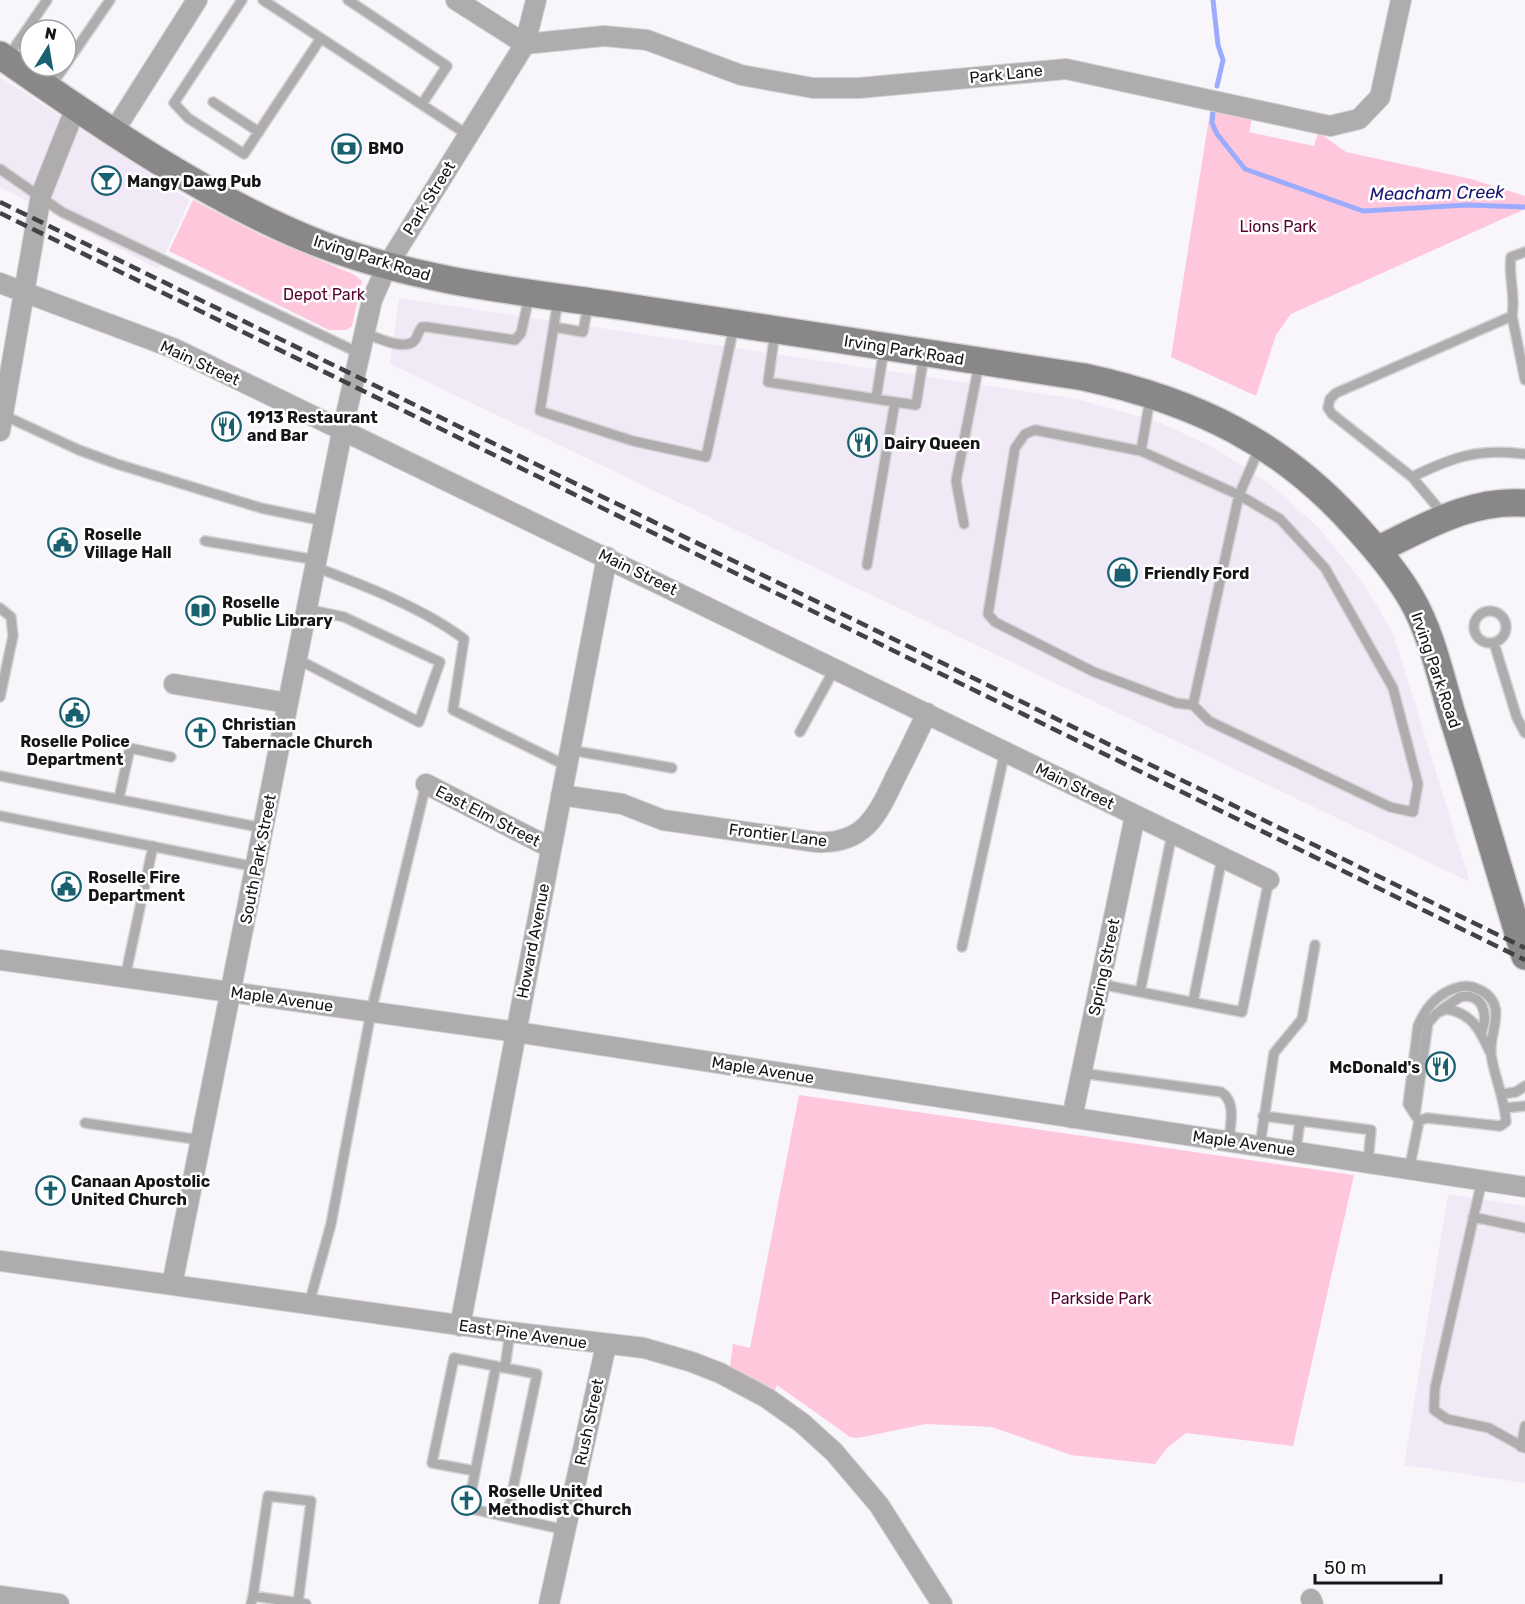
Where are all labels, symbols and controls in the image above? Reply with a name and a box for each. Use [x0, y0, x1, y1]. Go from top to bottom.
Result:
north arrow [18, 18, 78, 78]
text: N [43, 23, 58, 44]
street label: Park Lane [968, 61, 1044, 87]
bank icon: BMO [331, 132, 363, 164]
place label: BMO [368, 139, 404, 158]
street label: Park Street [399, 158, 459, 238]
bar icon: Mangy Dawg Pub [90, 165, 122, 197]
place label: Mangy Dawg Pub [127, 172, 261, 191]
water label: Meacham Creek [1369, 181, 1505, 205]
park label: Lions Park [1239, 217, 1317, 236]
street label: Irving Park Road [311, 231, 433, 285]
park label: Depot Park [283, 285, 366, 304]
street label: Irving Park Road [843, 331, 965, 369]
street label: Main Street [157, 336, 243, 390]
place label: 1913 Restaurant and Bar [247, 408, 378, 445]
restaurant icon: 1913 Restaurant and Bar [210, 410, 242, 442]
restaurant icon: Dairy Queen [847, 427, 879, 459]
place label: Dairy Queen [884, 434, 980, 453]
place label: Roselle Village Hall [84, 525, 172, 562]
public building icon: Roselle Village Hall [47, 527, 79, 559]
street label: Main Street [596, 545, 680, 599]
shop icon: Friendly Ford [1107, 557, 1139, 589]
place label: Friendly Ford [1144, 564, 1249, 583]
place label: Roselle Public Library [222, 593, 333, 630]
library icon: Roselle Public Library [185, 595, 217, 627]
street label: Irving Park Road [1407, 610, 1465, 730]
public building icon: Roselle Police Department [59, 697, 91, 729]
place label: Christian Tabernacle Church [222, 715, 373, 752]
church icon: Christian Tabernacle Church [185, 717, 217, 749]
place label: Roselle Police Department [20, 732, 130, 769]
street label: Main Street [1033, 759, 1117, 813]
street label: East Elm Street [433, 781, 543, 851]
street label: South Park Street [236, 792, 280, 926]
street label: Frontier Lane [728, 820, 828, 850]
place label: Roselle Fire Department [88, 868, 186, 905]
public building icon: Roselle Fire Department [51, 870, 83, 902]
street label: Howard Avenue [513, 882, 553, 1000]
street label: Spring Street [1084, 917, 1124, 1017]
street label: Maple Avenue [229, 982, 335, 1016]
restaurant icon: McDonald's [1425, 1051, 1457, 1083]
street label: Maple Avenue [710, 1053, 816, 1087]
place label: McDonald's [1329, 1058, 1420, 1077]
street label: Maple Avenue [1191, 1126, 1297, 1160]
place label: Canaan Apostolic United Church [71, 1172, 210, 1209]
church icon: Canaan Apostolic United Church [34, 1174, 66, 1206]
park label: Parkside Park [1051, 1289, 1152, 1308]
street label: East Pine Avenue [458, 1316, 588, 1352]
street label: Rush Street [571, 1377, 607, 1467]
place label: Roselle United Methodist Church [488, 1482, 632, 1519]
church icon: Roselle United Methodist Church [451, 1484, 483, 1516]
scale bar [1315, 1547, 1441, 1585]
text: 50 m [1324, 1557, 1367, 1579]

